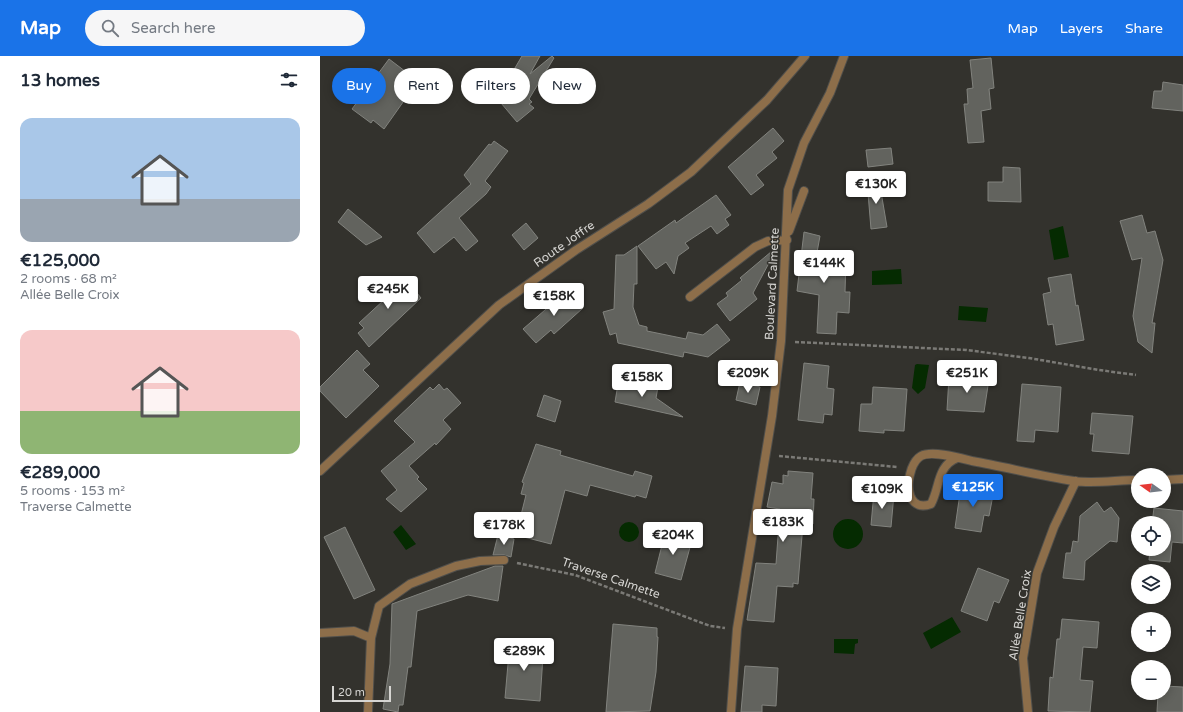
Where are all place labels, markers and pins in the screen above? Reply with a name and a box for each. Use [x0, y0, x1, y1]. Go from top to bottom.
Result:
pin: €130K [848, 171, 904, 205]
pin: €144K [796, 250, 852, 284]
pin: €245K [360, 276, 416, 310]
pin: €158K [526, 283, 582, 317]
pin: €209K [720, 360, 776, 394]
pin: €251K [939, 360, 995, 394]
pin: €158K [614, 364, 670, 398]
pin: €125K [945, 474, 1001, 508]
pin: €109K [854, 476, 910, 510]
pin: €183K [755, 509, 811, 543]
pin: €178K [476, 512, 532, 546]
pin: €204K [645, 522, 701, 556]
pin: €289K [496, 638, 552, 672]

